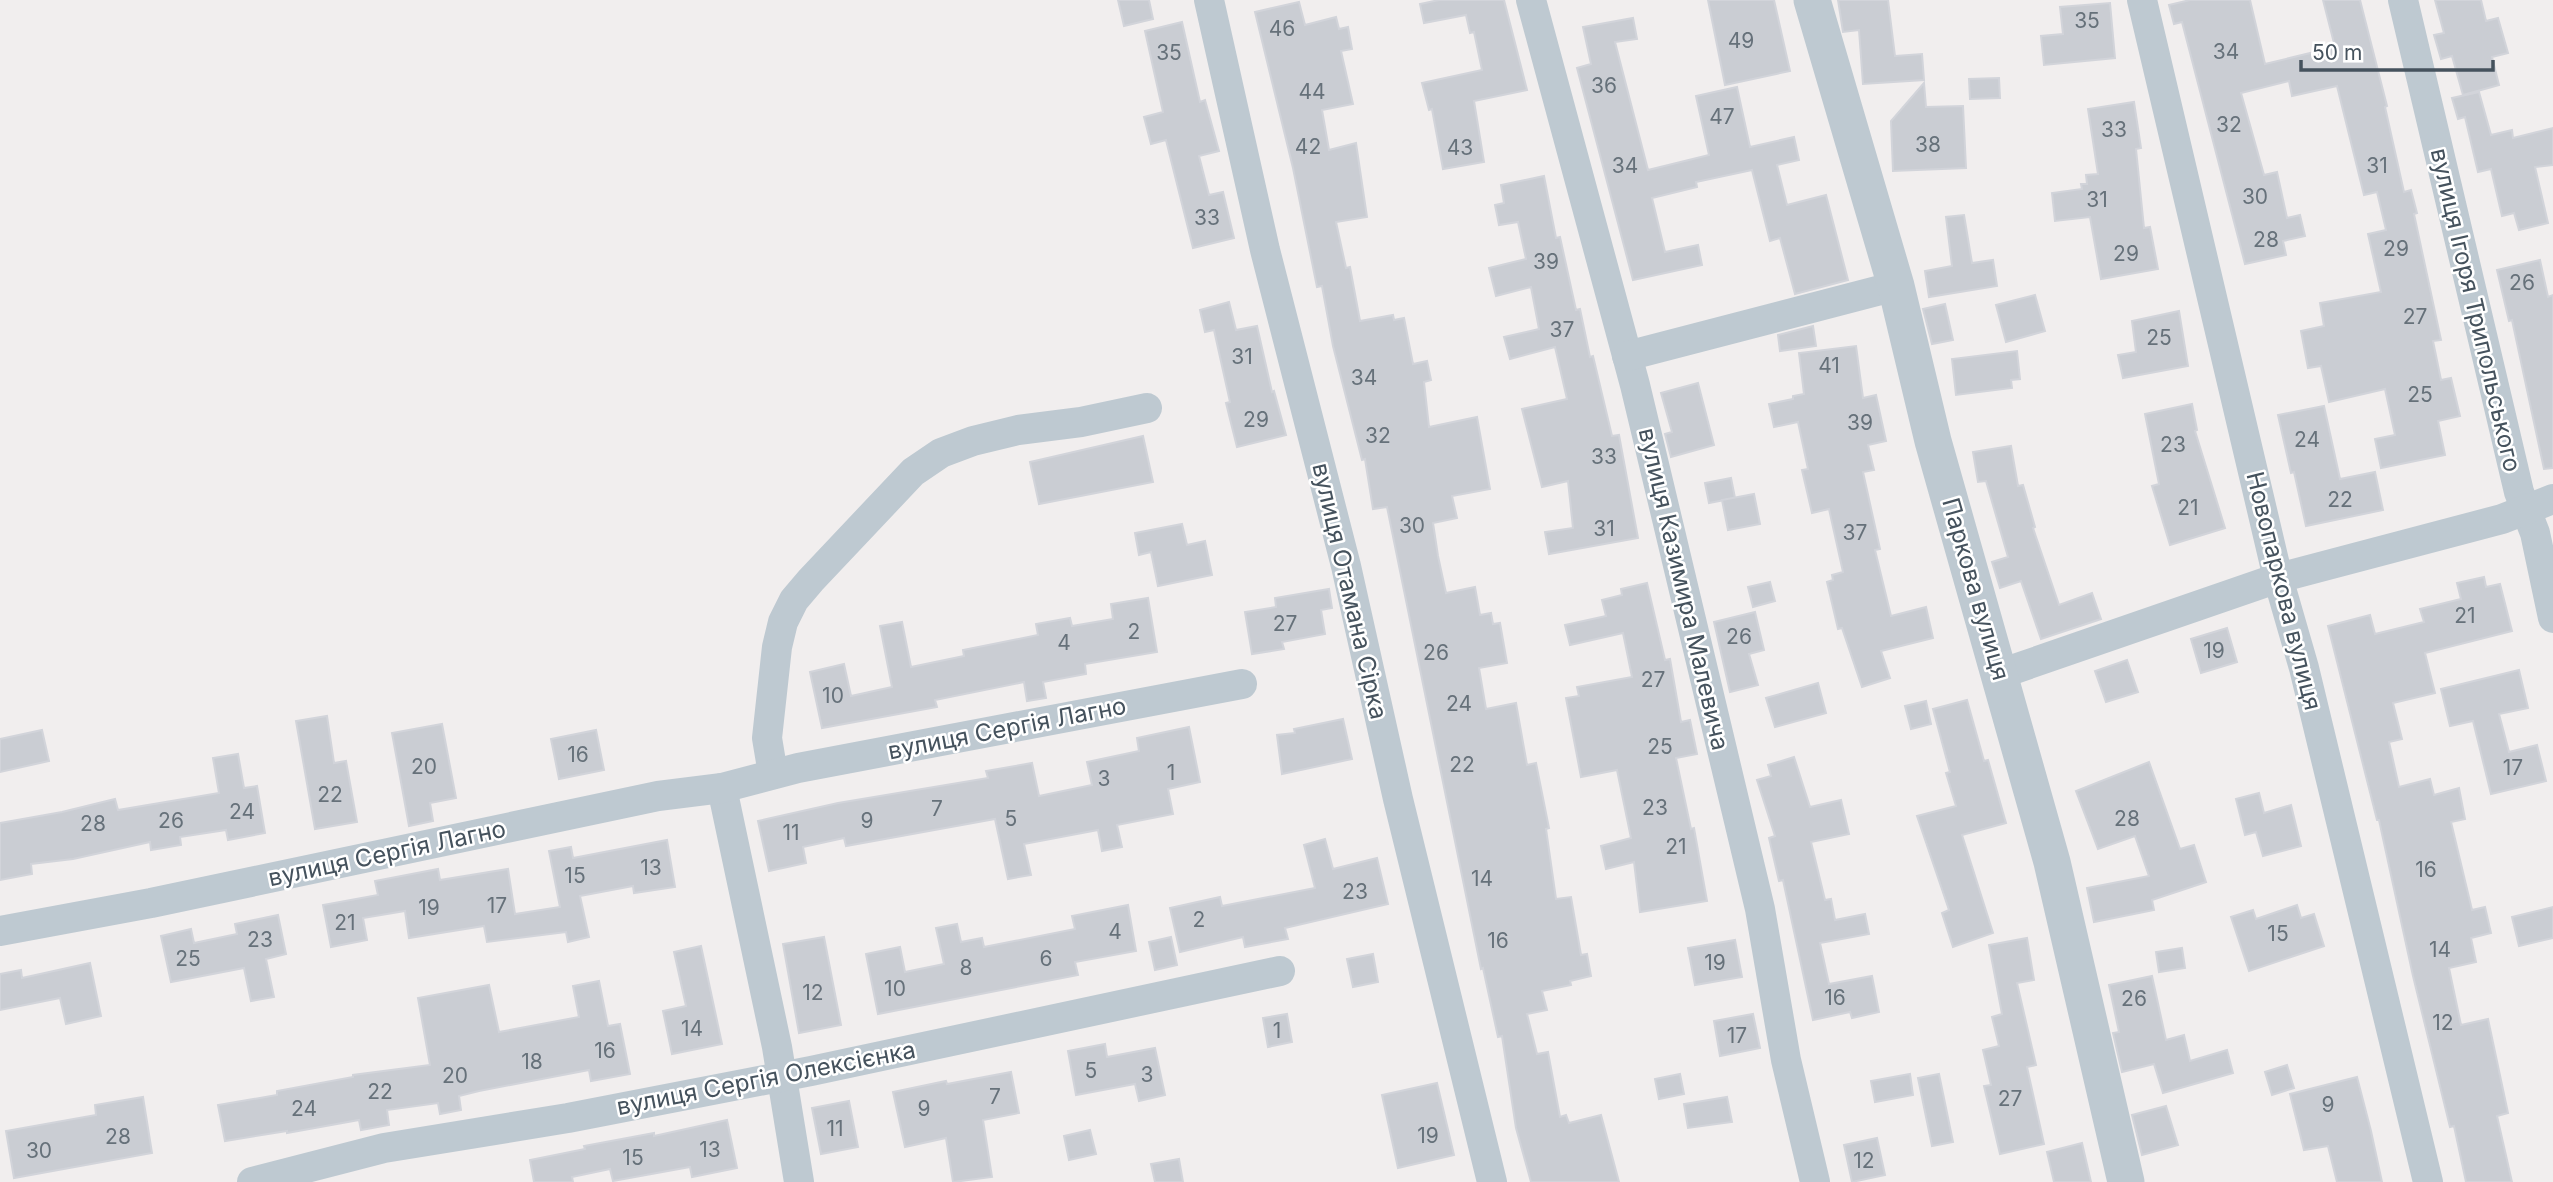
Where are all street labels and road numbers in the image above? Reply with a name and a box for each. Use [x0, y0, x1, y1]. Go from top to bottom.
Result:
street label: вулиця Ігоря Трипольського [2425, 145, 2527, 475]
street label: вулиця Казимира Малевича [1633, 425, 1735, 753]
street label: вулиця Отамана Сірка [1306, 460, 1394, 722]
street label: Новопаркова вулиця [2240, 469, 2328, 713]
street label: Паркова вулиця [1936, 495, 2016, 683]
street label: вулиця Сергія Лагно [885, 691, 1129, 765]
street label: вулиця Сергія Лагно [266, 814, 508, 892]
street label: вулиця Сергія Олексієнка [614, 1035, 918, 1121]

